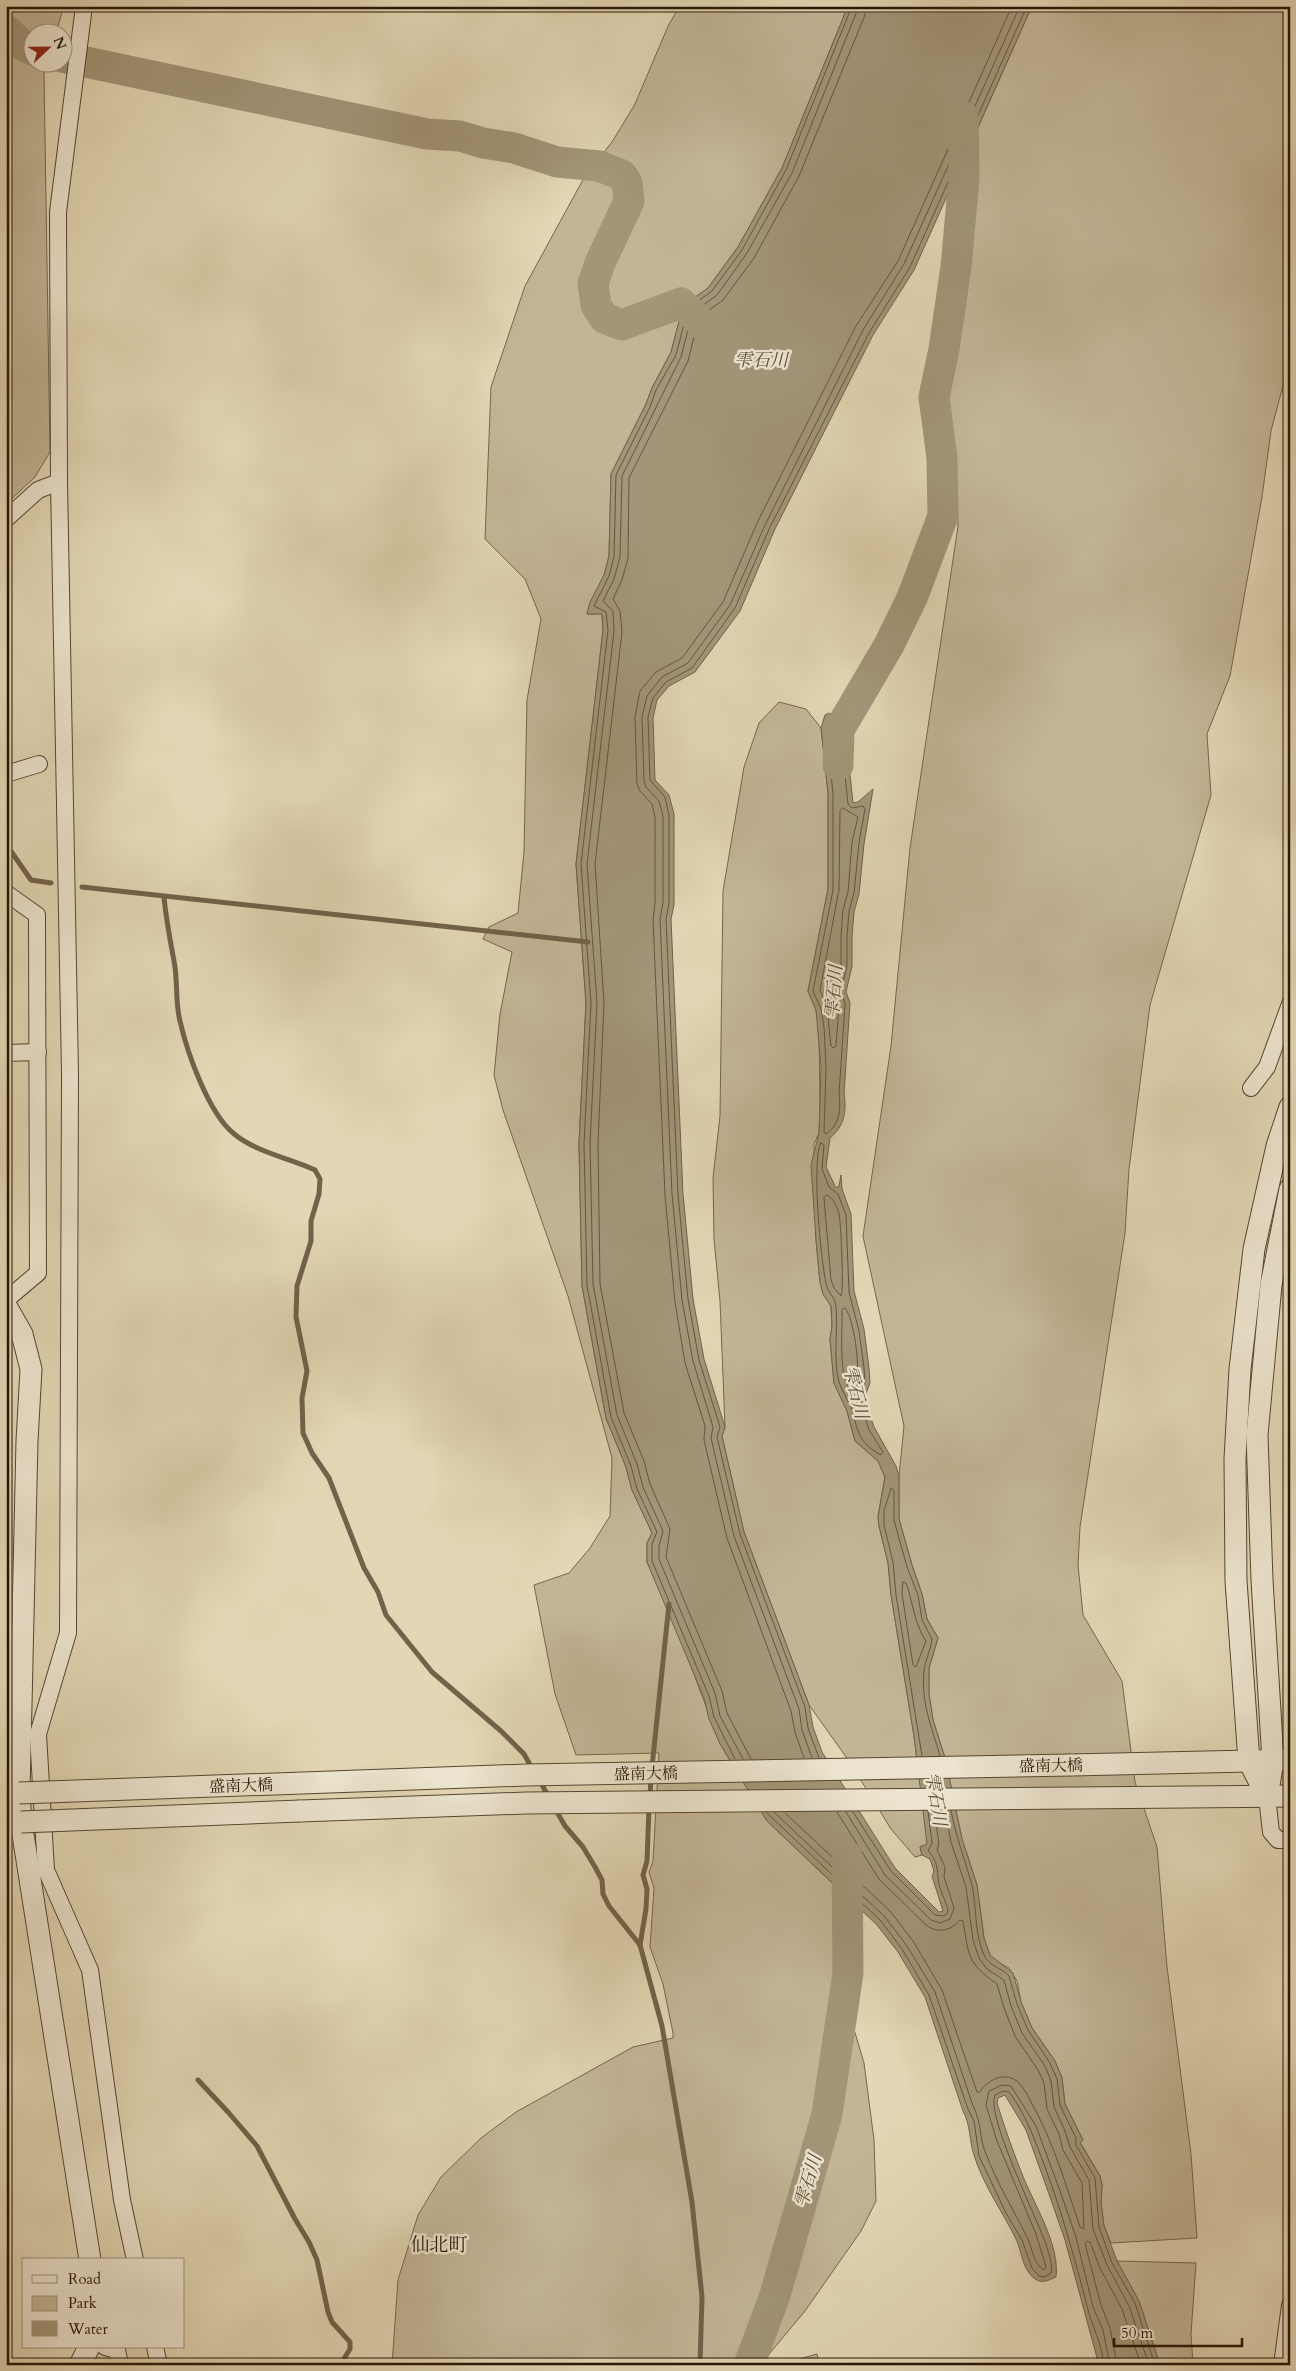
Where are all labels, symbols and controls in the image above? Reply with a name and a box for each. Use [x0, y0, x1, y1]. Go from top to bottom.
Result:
north arrow [22, 22, 72, 72]
text: N [49, 34, 71, 53]
water label: 雫石川 [734, 348, 790, 373]
water label: 雫石川 [820, 962, 849, 1020]
water label: 雫石川 [837, 1363, 875, 1423]
street label: 盛南大橋 [1019, 1754, 1083, 1778]
street label: 盛南大橋 [614, 1762, 678, 1786]
water label: 雫石川 [919, 1770, 952, 1830]
street label: 盛南大橋 [209, 1774, 273, 1798]
water label: 雫石川 [789, 2150, 828, 2211]
district label: 仙北町 [410, 2232, 468, 2258]
legend [22, 2258, 185, 2348]
text: Road [68, 2269, 101, 2289]
text: Park [68, 2293, 97, 2313]
scale bar [1114, 2316, 1241, 2348]
text: Water [67, 2319, 109, 2339]
text: 50 m [1121, 2323, 1153, 2343]

